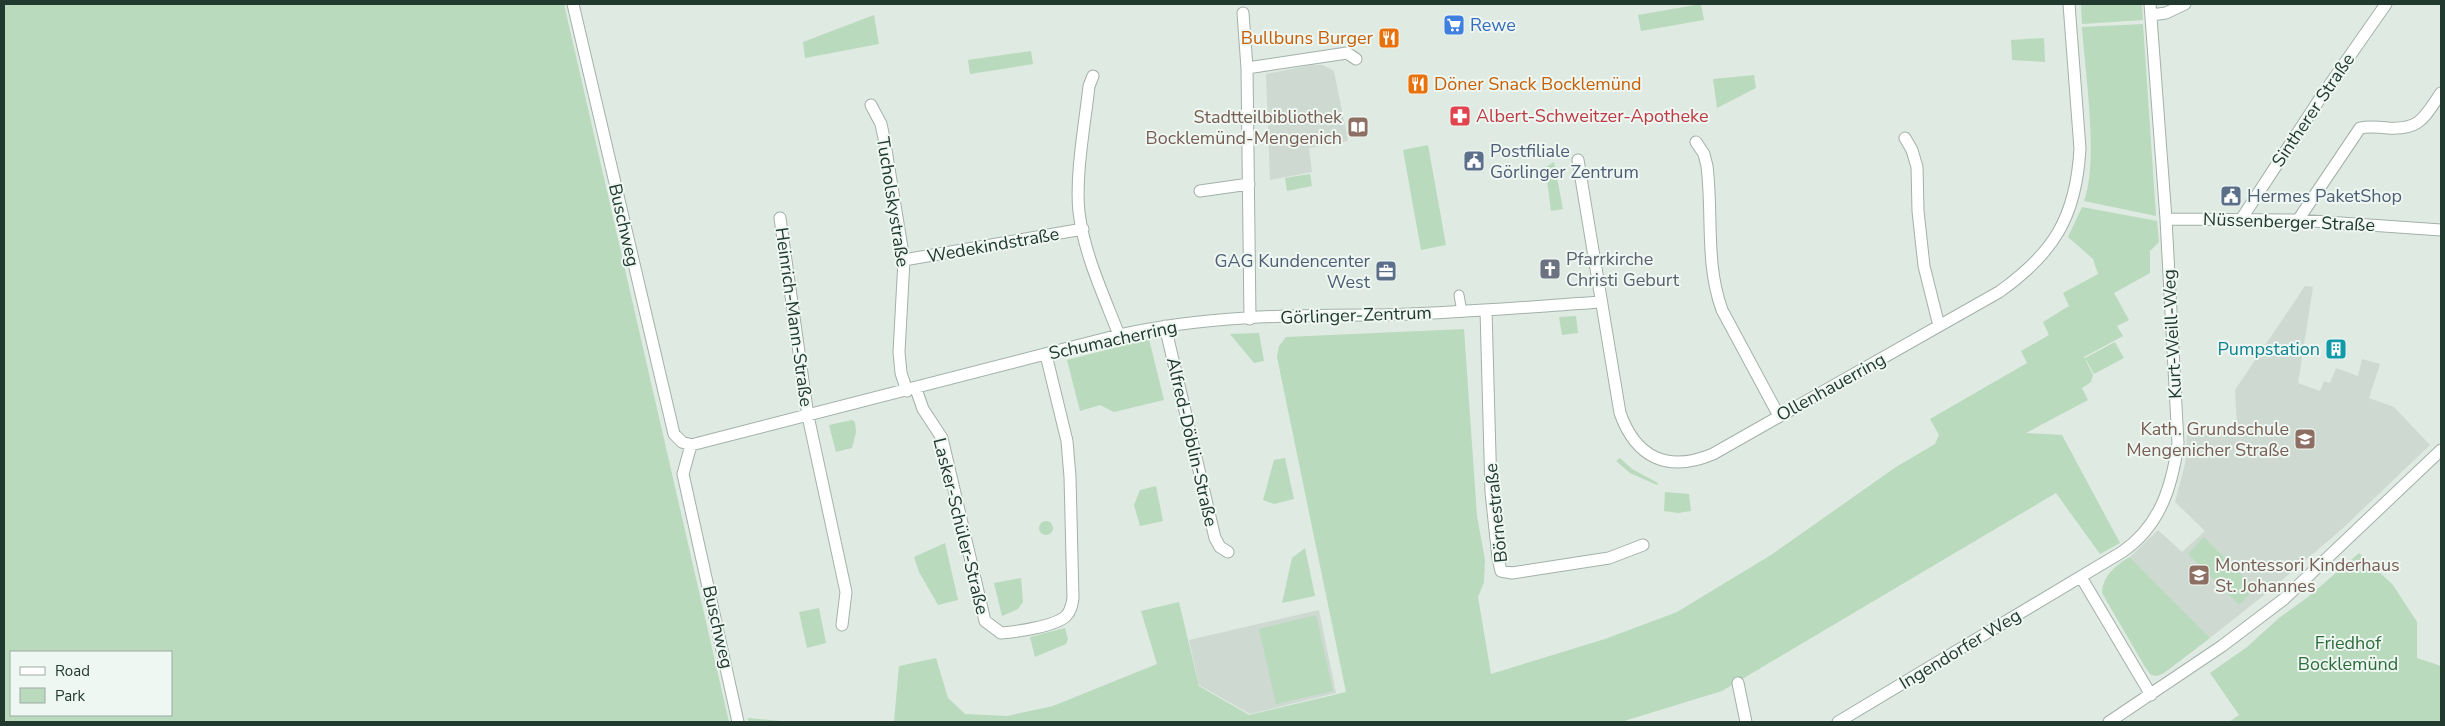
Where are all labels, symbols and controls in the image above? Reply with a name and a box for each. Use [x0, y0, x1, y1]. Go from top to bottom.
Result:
supermarket icon: Rewe [1442, 13, 1466, 37]
place label: Rewe [1470, 13, 1516, 37]
place label: Bullbuns Burger [1241, 26, 1374, 50]
restaurant icon: Bullbuns Burger [1377, 26, 1401, 50]
street label: Sintherer Straße [2266, 48, 2360, 172]
restaurant icon: Döner Snack Bocklemünd [1406, 72, 1430, 96]
place label: Döner Snack Bocklemünd [1434, 72, 1642, 96]
pharmacy icon: Albert-Schweitzer-Apotheke [1448, 104, 1472, 128]
place label: Albert-Schweitzer-Apotheke [1476, 104, 1708, 128]
place label: Stadtteilbibliothek Bocklemünd-Mengenich [1146, 105, 1343, 150]
library icon: Stadtteilbibliothek Bocklemünd-Mengenich [1346, 115, 1370, 139]
street label: Tucholskystraße [871, 135, 915, 269]
place label: Postfiliale Görlinger Zentrum [1490, 139, 1639, 184]
public building icon: Postfiliale Görlinger Zentrum [1462, 149, 1486, 173]
street label: Buschweg [603, 181, 645, 269]
public building icon: Hermes PaketShop [2219, 184, 2243, 208]
place label: Hermes PaketShop [2247, 184, 2402, 208]
street label: Nüssenberger Straße [2203, 207, 2375, 237]
street label: Wedekindstraße [925, 222, 1061, 268]
street label: Heinrich-Mann-Straße [770, 226, 818, 408]
place label: Pfarrkirche Christi Geburt [1566, 247, 1680, 292]
place label: GAG Kundencenter West [1214, 249, 1371, 294]
church icon: Pfarrkirche Christi Geburt [1538, 257, 1562, 281]
office icon: GAG Kundencenter West [1374, 259, 1398, 283]
street label: Kurt-Weill-Weg [2157, 269, 2187, 399]
street label: Görlinger-Zentrum [1280, 300, 1432, 330]
street label: Schumacherring [1047, 315, 1179, 365]
place label: Pumpstation [2218, 337, 2320, 361]
building icon: Pumpstation [2324, 337, 2348, 361]
street label: Ollenhauerring [1772, 347, 1890, 427]
street label: Alfred-Döblin-Straße [1161, 355, 1223, 529]
place label: Kath. Grundschule Mengenicher Straße [2126, 417, 2289, 462]
school or university icon: Kath. Grundschule Mengenicher Straße [2293, 427, 2317, 451]
street label: Lasker-Schüler-Straße [927, 435, 995, 617]
street label: Börnestraße [1479, 462, 1513, 564]
place label: Montessori Kinderhaus St. Johannes [2215, 553, 2400, 598]
school or university icon: Montessori Kinderhaus St. Johannes [2187, 563, 2211, 587]
street label: Buschweg [697, 583, 739, 671]
street label: Ingendorfer Weg [1895, 603, 2025, 695]
park label: Friedhof Bocklemünd [2298, 631, 2398, 676]
legend [10, 651, 172, 716]
text: Road [55, 661, 90, 681]
text: Park [55, 686, 85, 706]

